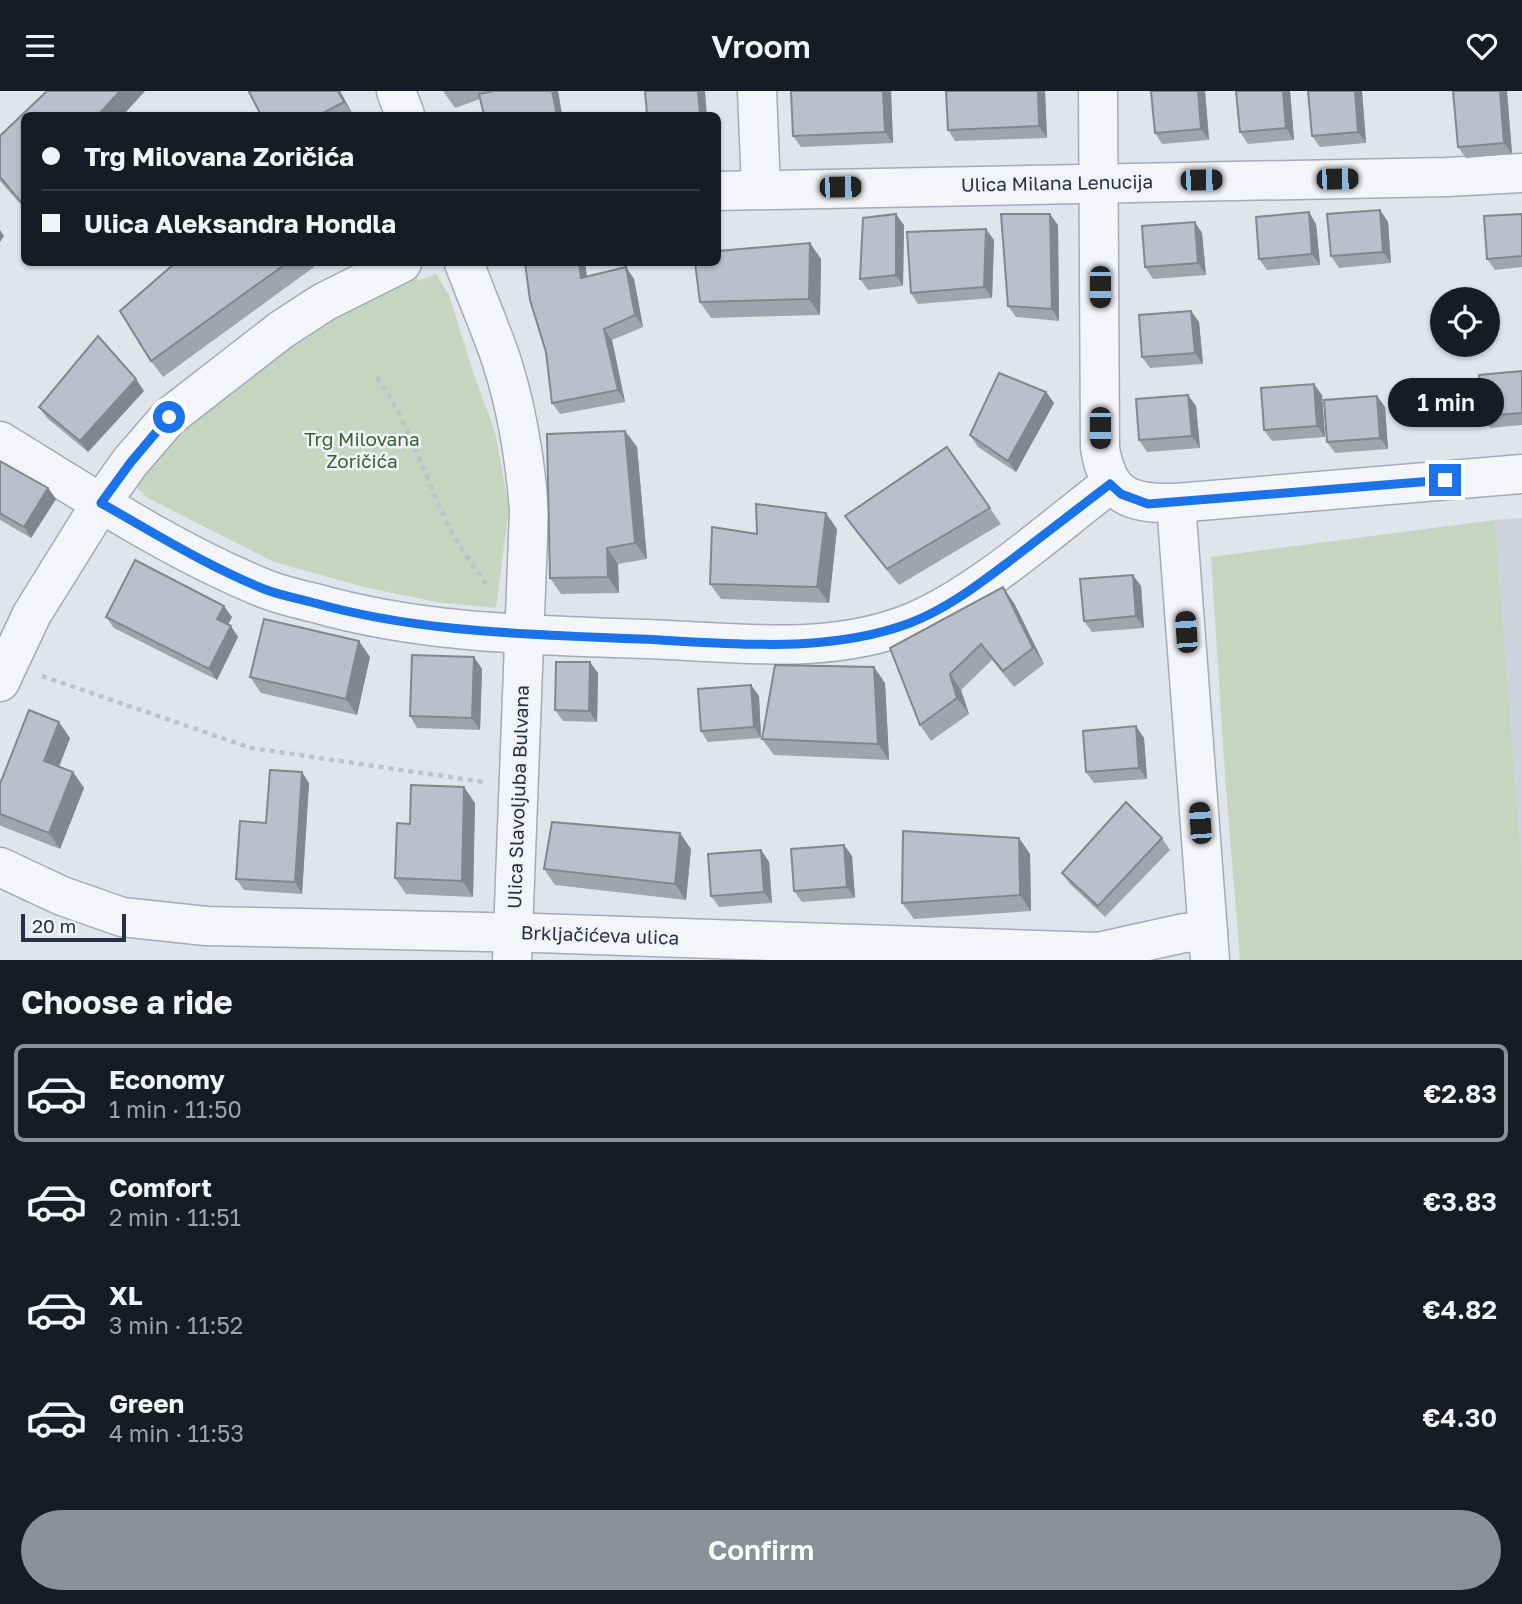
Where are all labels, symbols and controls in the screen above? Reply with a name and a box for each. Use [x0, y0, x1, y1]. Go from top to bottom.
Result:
icon: menu [21, 27, 59, 65]
text: Vroom [711, 27, 811, 65]
icon: heart [1463, 27, 1501, 65]
text: Trg Milovana Zoričića [84, 141, 354, 172]
car [1316, 168, 1359, 190]
street label: Ulica Milana Lenucija [961, 169, 1153, 196]
car [1180, 169, 1223, 191]
car [819, 176, 862, 198]
text: Ulica Aleksandra Hondla [84, 208, 396, 239]
car [1090, 266, 1111, 308]
map controls [1430, 287, 1500, 357]
button: locate [1430, 287, 1500, 357]
callout: 1 min [1387, 379, 1503, 427]
text: 1 min [1417, 388, 1475, 416]
route start [153, 401, 185, 433]
car [1090, 407, 1111, 449]
park label: Trg Milovana Zoričića [304, 427, 420, 472]
route end [1429, 464, 1461, 496]
car [1175, 610, 1198, 654]
street label: Ulica Slavoljuba Bulvana [502, 685, 533, 909]
car [1189, 801, 1212, 845]
scale bar [21, 911, 126, 943]
text: 20 m [32, 914, 76, 937]
street label: Brkljačićeva ulica [520, 920, 680, 949]
text: Choose a ride [21, 983, 233, 1021]
icon: car [25, 1062, 88, 1125]
text: Economy [109, 1064, 225, 1095]
text: €2.83 [1423, 1078, 1497, 1109]
text: 1 min · 11:50 [109, 1095, 242, 1123]
icon: car [25, 1170, 88, 1233]
text: Comfort [109, 1172, 212, 1203]
text: €3.83 [1423, 1186, 1497, 1217]
text: 2 min · 11:51 [109, 1203, 241, 1231]
icon: car [25, 1278, 88, 1341]
text: XL [109, 1280, 143, 1311]
text: €4.82 [1423, 1294, 1497, 1325]
text: 3 min · 11:52 [109, 1311, 243, 1339]
icon: car [25, 1386, 88, 1449]
text: Green [109, 1388, 184, 1419]
text: €4.30 [1422, 1402, 1497, 1433]
text: 4 min · 11:53 [109, 1419, 244, 1447]
button: Confirm [21, 1510, 1501, 1590]

